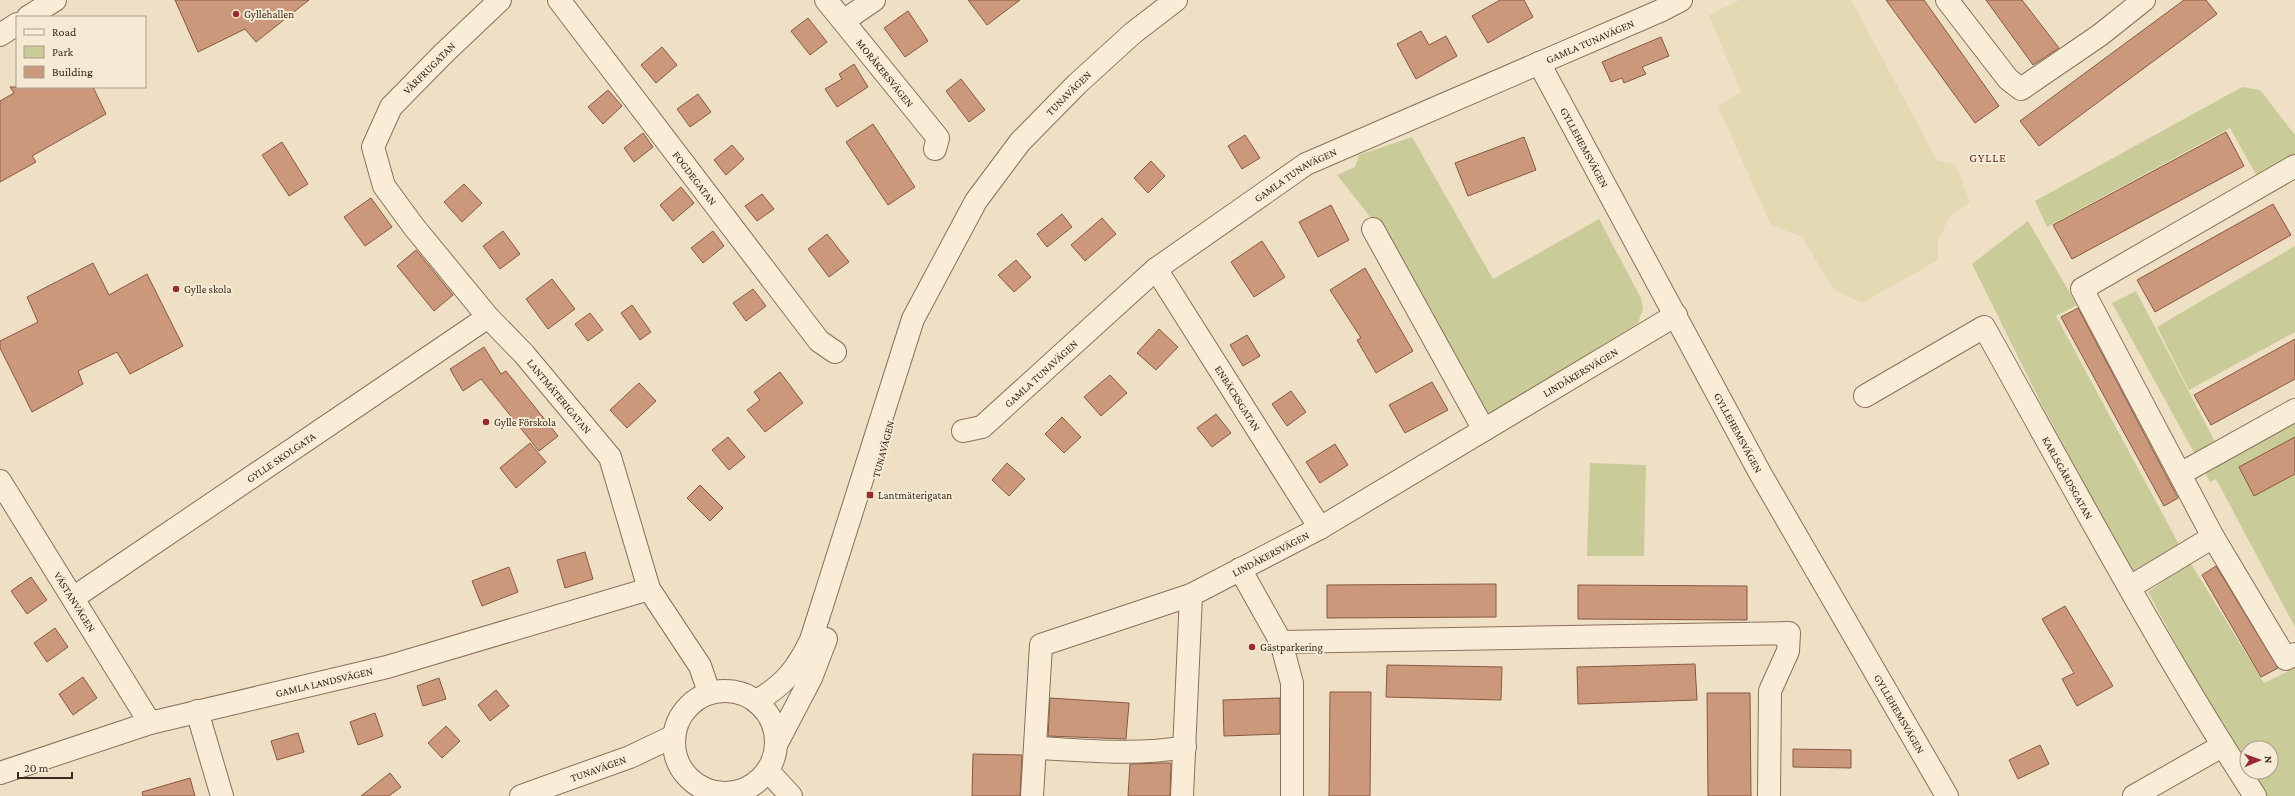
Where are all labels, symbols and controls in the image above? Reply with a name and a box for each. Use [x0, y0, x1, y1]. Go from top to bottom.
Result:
place label: Gyllehallen [244, 8, 294, 21]
marker: Gyllehallen [231, 9, 241, 19]
legend [16, 16, 146, 88]
street label: GAMLA TUNAVÄGEN [1544, 17, 1636, 66]
text: Road [52, 25, 77, 39]
street label: MORÅKERSVÄGEN [854, 37, 916, 109]
street label: VÅRFRUGATAN [400, 39, 458, 97]
text: Park [52, 45, 74, 59]
text: Building [52, 65, 93, 79]
street label: TUNAVÄGEN [1043, 68, 1094, 118]
street label: GYLLEHEMSVÄGEN [1558, 105, 1611, 190]
street label: GAMLA TUNAVÄGEN [1252, 145, 1339, 204]
street label: FOGDEGATAN [670, 149, 719, 208]
district label: GYLLE [1969, 151, 2007, 165]
place label: Gylle skola [184, 283, 232, 296]
marker: Gylle skola [171, 284, 181, 294]
street label: GAMLA TUNAVÄGEN [1002, 337, 1080, 410]
street label: LINDÅKERSVÄGEN [1541, 345, 1620, 399]
street label: LANTMÄTERIGATAN [525, 356, 594, 436]
street label: ENBÄCKSGATAN [1213, 363, 1263, 433]
street label: GYLLEHEMSVÄGEN [1712, 391, 1765, 475]
place label: Gylle Förskola [494, 416, 556, 429]
marker: Gylle Förskola [481, 417, 491, 427]
street label: TUNAVÄGEN [870, 419, 896, 479]
street label: GYLLE SKOLGATA [244, 429, 318, 485]
street label: KARLSGÅRDSGATAN [2040, 434, 2095, 521]
place label: Lantmäterigatan [878, 489, 952, 502]
marker: Lantmäterigatan [865, 490, 875, 500]
street label: LINDÅKERSVÄGEN [1230, 529, 1311, 579]
street label: VÄSTANVÄGEN [52, 569, 98, 634]
place label: Gästparkering [1260, 641, 1323, 654]
marker: Gästparkering [1247, 642, 1257, 652]
street label: GAMLA LANDSVÄGEN [274, 665, 374, 699]
street label: GYLLEHEMSVÄGEN [1872, 672, 1927, 755]
north arrow [2239, 740, 2279, 780]
street label: TUNAVÄGEN [569, 753, 628, 784]
scale bar [18, 754, 72, 780]
text: N [2263, 756, 2275, 764]
text: 20 m [24, 761, 49, 775]

